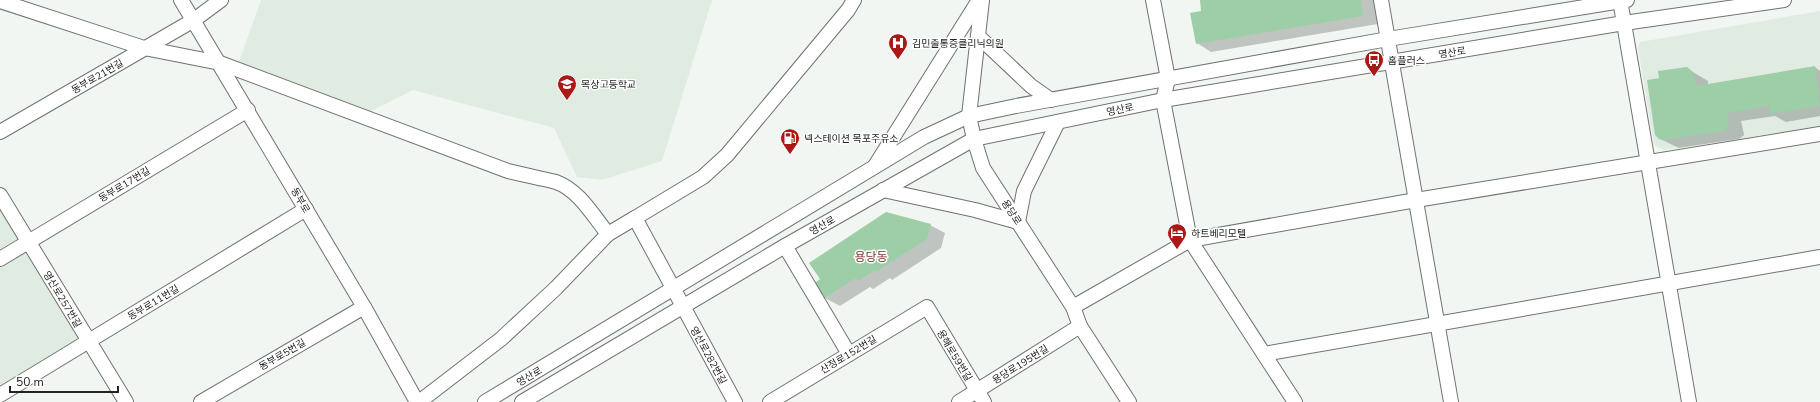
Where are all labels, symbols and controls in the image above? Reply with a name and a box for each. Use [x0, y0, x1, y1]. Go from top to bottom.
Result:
hospital icon: 김민출통증클리닉의원 [887, 32, 909, 60]
place label: 김민출통증클리닉의원 [912, 37, 1004, 51]
street label: 영산로 [1437, 44, 1467, 62]
bus stop icon: 홈플러스 [1363, 49, 1385, 77]
place label: 홈플러스 [1388, 54, 1425, 68]
street label: 동부로21번길 [69, 56, 126, 97]
school or university icon: 목상고등학교 [556, 73, 578, 101]
place label: 목상고등학교 [581, 78, 636, 92]
street label: 영산로 [1105, 100, 1135, 120]
fuel station icon: 넥스테이션 목포주유소 [779, 127, 801, 155]
place label: 넥스테이션 목포주유소 [804, 132, 899, 146]
street label: 동부로17번길 [96, 164, 153, 206]
street label: 동부로 [287, 185, 313, 216]
street label: 용당로 [998, 197, 1025, 228]
street label: 영산로 [807, 213, 838, 239]
hotel icon: 하트베리모텔 [1166, 222, 1188, 250]
place label: 하트베리모텔 [1191, 227, 1246, 241]
district label: 용당동 [854, 249, 888, 265]
street label: 영산로257번길 [40, 268, 85, 331]
street label: 동부로11번길 [125, 282, 182, 324]
street label: 영산로282번길 [686, 324, 730, 387]
street label: 용해로59번길 [933, 327, 975, 384]
street label: 산정로152번길 [817, 332, 880, 377]
street label: 동부로5번길 [256, 336, 309, 374]
street label: 용당로195번길 [990, 342, 1051, 388]
street label: 영산로 [514, 364, 545, 390]
scale bar [10, 368, 118, 394]
text: 50 m [16, 374, 44, 390]

